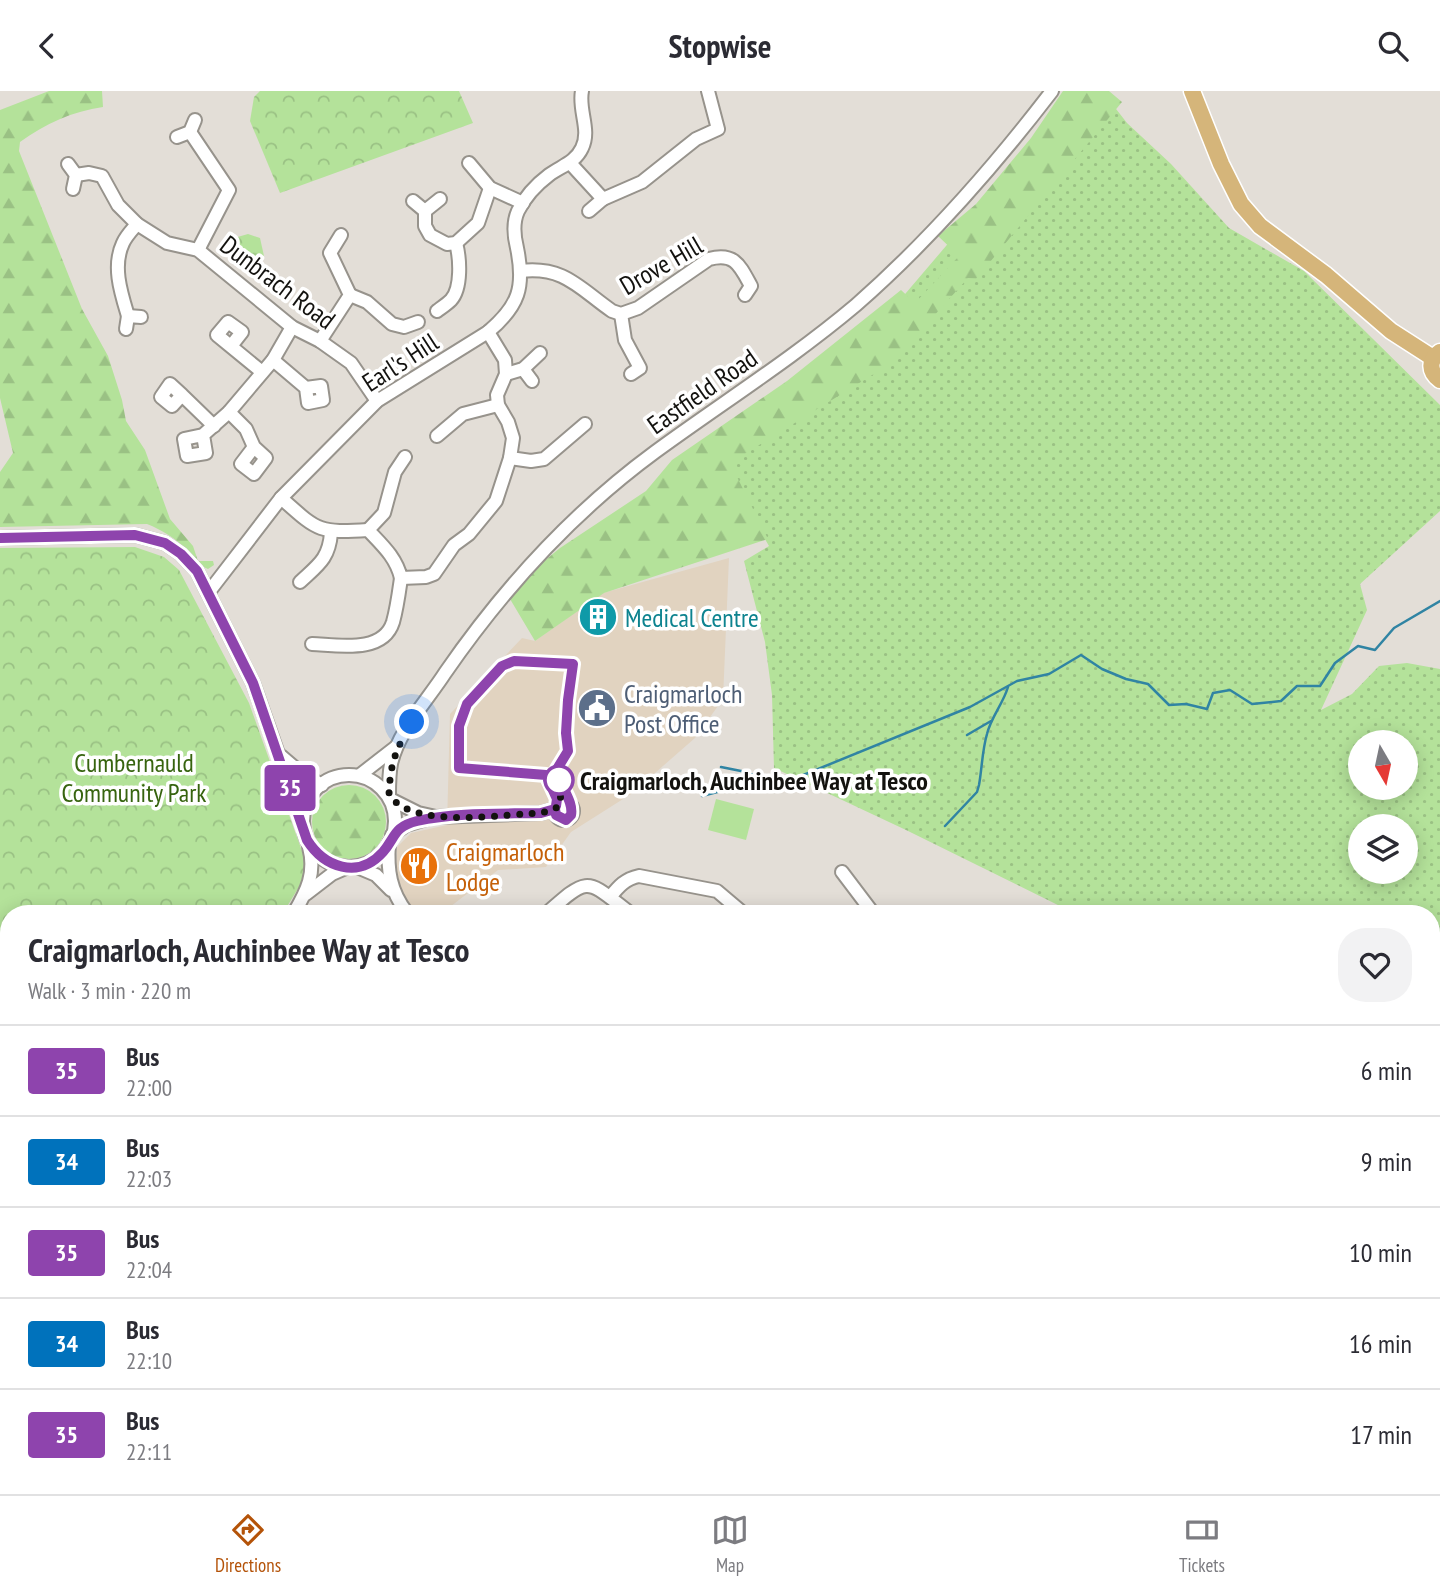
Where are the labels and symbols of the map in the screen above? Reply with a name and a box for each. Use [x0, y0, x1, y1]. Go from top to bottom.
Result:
street label: Dunbrach Road [214, 228, 342, 336]
street label: Drove Hill [614, 228, 708, 302]
street label: Earl's Hill [356, 325, 444, 399]
street label: Eastfield Road [641, 341, 763, 441]
building icon: Medical Centre [577, 596, 619, 638]
place label: Medical Centre [625, 601, 759, 634]
place label: Craigmarloch Post Office [624, 677, 742, 740]
public building icon: Craigmarloch Post Office [576, 687, 618, 729]
your location [394, 704, 429, 739]
north arrow [1348, 730, 1418, 800]
park label: Cumbernauld Community Park [62, 746, 206, 809]
place label: Craigmarloch, Auchinbee Way at Tesco [580, 764, 928, 797]
line badge: 35 [258, 765, 322, 811]
marker: Craigmarloch, Auchinbee Way at Tesco [544, 765, 574, 795]
place label: Craigmarloch Lodge [446, 835, 564, 898]
restaurant icon: Craigmarloch Lodge [398, 845, 440, 887]

